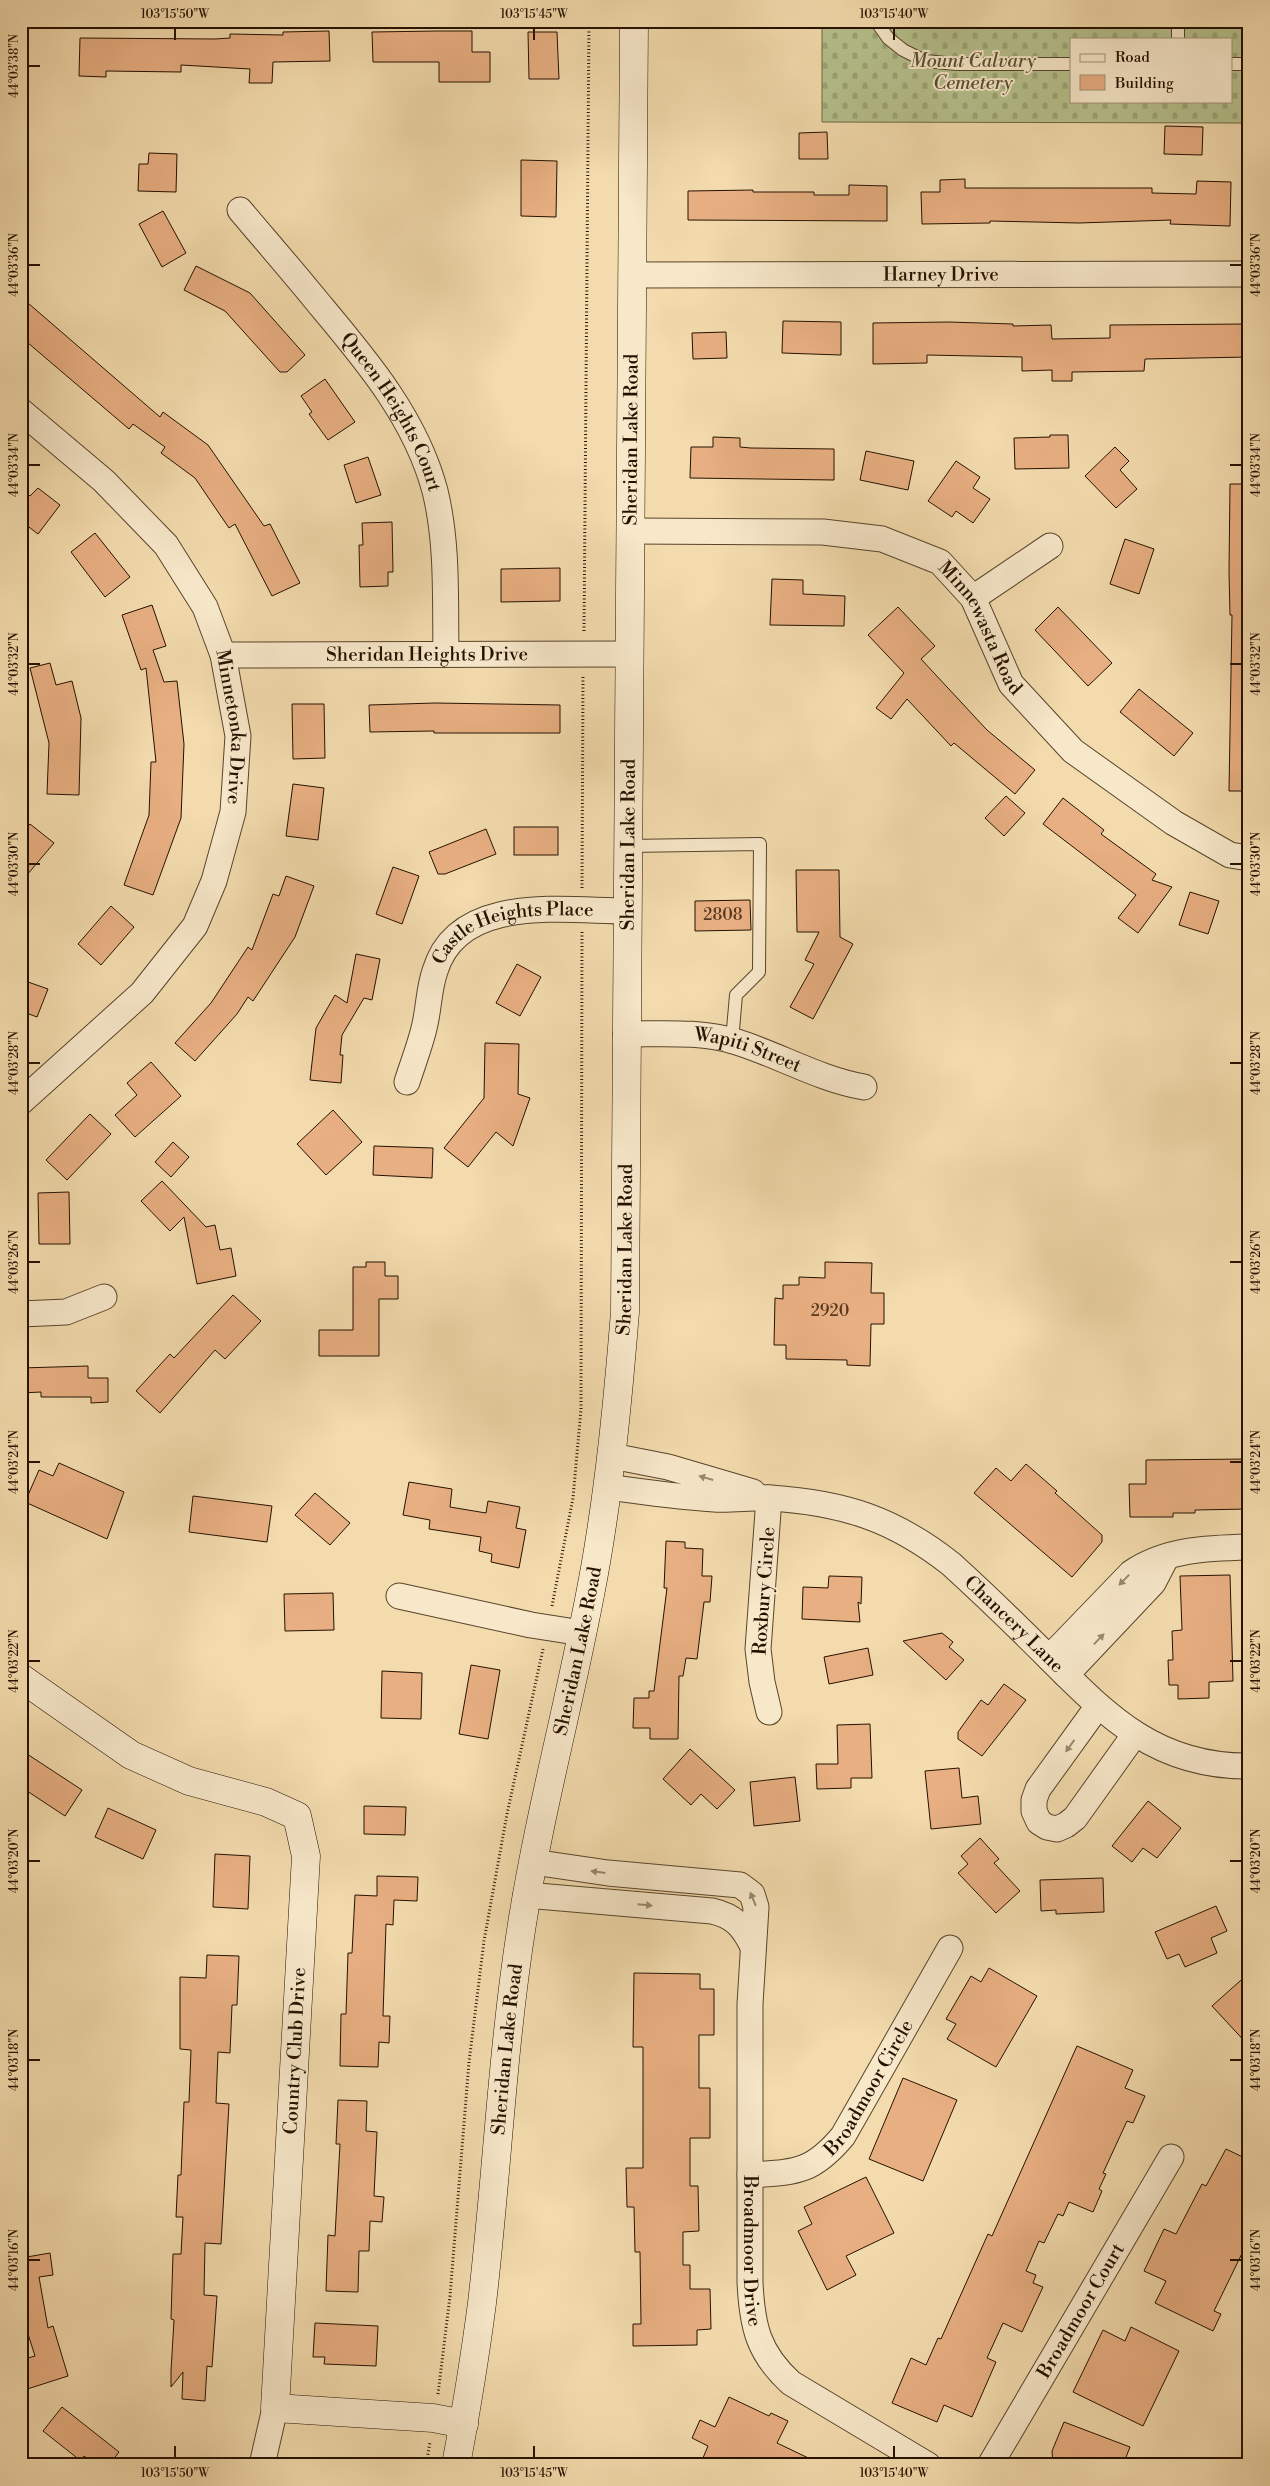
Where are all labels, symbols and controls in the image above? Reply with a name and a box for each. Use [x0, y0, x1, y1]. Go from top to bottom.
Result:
text: 103°15'50"W [141, 7, 210, 22]
text: 103°15'45"W [500, 7, 569, 22]
text: 103°15'40"W [860, 7, 930, 22]
text: 44°03'38"N [7, 34, 22, 98]
legend [1070, 38, 1232, 102]
text: Road [1115, 48, 1150, 67]
park label: Mount Calvary Cemetery [910, 49, 1037, 95]
text: Building [1114, 74, 1174, 93]
text: 44°03'36"N [7, 233, 22, 297]
text: 44°03'36"N [1249, 233, 1264, 297]
street label: Harney Drive [883, 262, 999, 287]
street label: Queen Heights Court [336, 327, 447, 494]
street label: Sheridan Lake Road [618, 353, 644, 526]
text: 44°03'34"N [7, 433, 22, 497]
text: 44°03'34"N [1249, 433, 1264, 497]
street label: Minnewasta Road [933, 556, 1027, 700]
text: 44°03'32"N [7, 632, 22, 696]
text: 44°03'32"N [1249, 632, 1264, 696]
street label: Sheridan Heights Drive [326, 642, 528, 667]
street label: Minnetonka Drive [210, 648, 250, 805]
street label: Sheridan Lake Road [616, 758, 641, 931]
text: 44°03'30"N [7, 832, 22, 896]
text: 44°03'30"N [1249, 832, 1264, 896]
street label: Castle Heights Place [427, 897, 594, 968]
house number: 2808 [703, 905, 743, 925]
street label: Wapiti Street [692, 1022, 805, 1078]
text: 44°03'28"N [7, 1031, 22, 1095]
text: 44°03'28"N [1249, 1031, 1264, 1095]
street label: Sheridan Lake Road [611, 1163, 638, 1336]
text: 44°03'26"N [7, 1230, 22, 1294]
text: 44°03'26"N [1249, 1230, 1264, 1294]
house number: 2920 [811, 1301, 849, 1321]
text: 44°03'24"N [7, 1430, 22, 1494]
text: 44°03'24"N [1249, 1430, 1264, 1494]
one-way arrow [699, 1473, 714, 1481]
street label: Roxbury Circle [748, 1526, 780, 1656]
street label: Sheridan Lake Road [548, 1564, 607, 1738]
street label: Chancery Lane [959, 1570, 1069, 1678]
one-way arrow [1118, 1574, 1130, 1586]
text: 44°03'22"N [7, 1629, 22, 1693]
text: 44°03'22"N [1249, 1629, 1264, 1693]
one-way arrow [1093, 1634, 1105, 1646]
one-way arrow [1064, 1739, 1075, 1752]
text: 44°03'20"N [7, 1829, 22, 1893]
text: 44°03'20"N [1249, 1829, 1264, 1893]
one-way arrow [590, 1867, 606, 1875]
one-way arrow [748, 1892, 756, 1906]
one-way arrow [637, 1901, 653, 1909]
street label: Sheridan Lake Road [486, 1962, 528, 2136]
street label: Country Club Drive [279, 1967, 311, 2135]
street label: Broadmoor Circle [818, 2015, 919, 2162]
text: 44°03'18"N [7, 2029, 22, 2091]
text: 44°03'18"N [1249, 2029, 1264, 2091]
street label: Broadmoor Drive [738, 2174, 767, 2329]
text: 44°03'16"N [7, 2229, 22, 2291]
text: 44°03'16"N [1249, 2229, 1264, 2291]
street label: Broadmoor Court [1031, 2239, 1130, 2383]
text: 103°15'50"W [141, 2466, 210, 2481]
text: 103°15'45"W [500, 2466, 569, 2481]
text: 103°15'40"W [860, 2466, 930, 2481]

